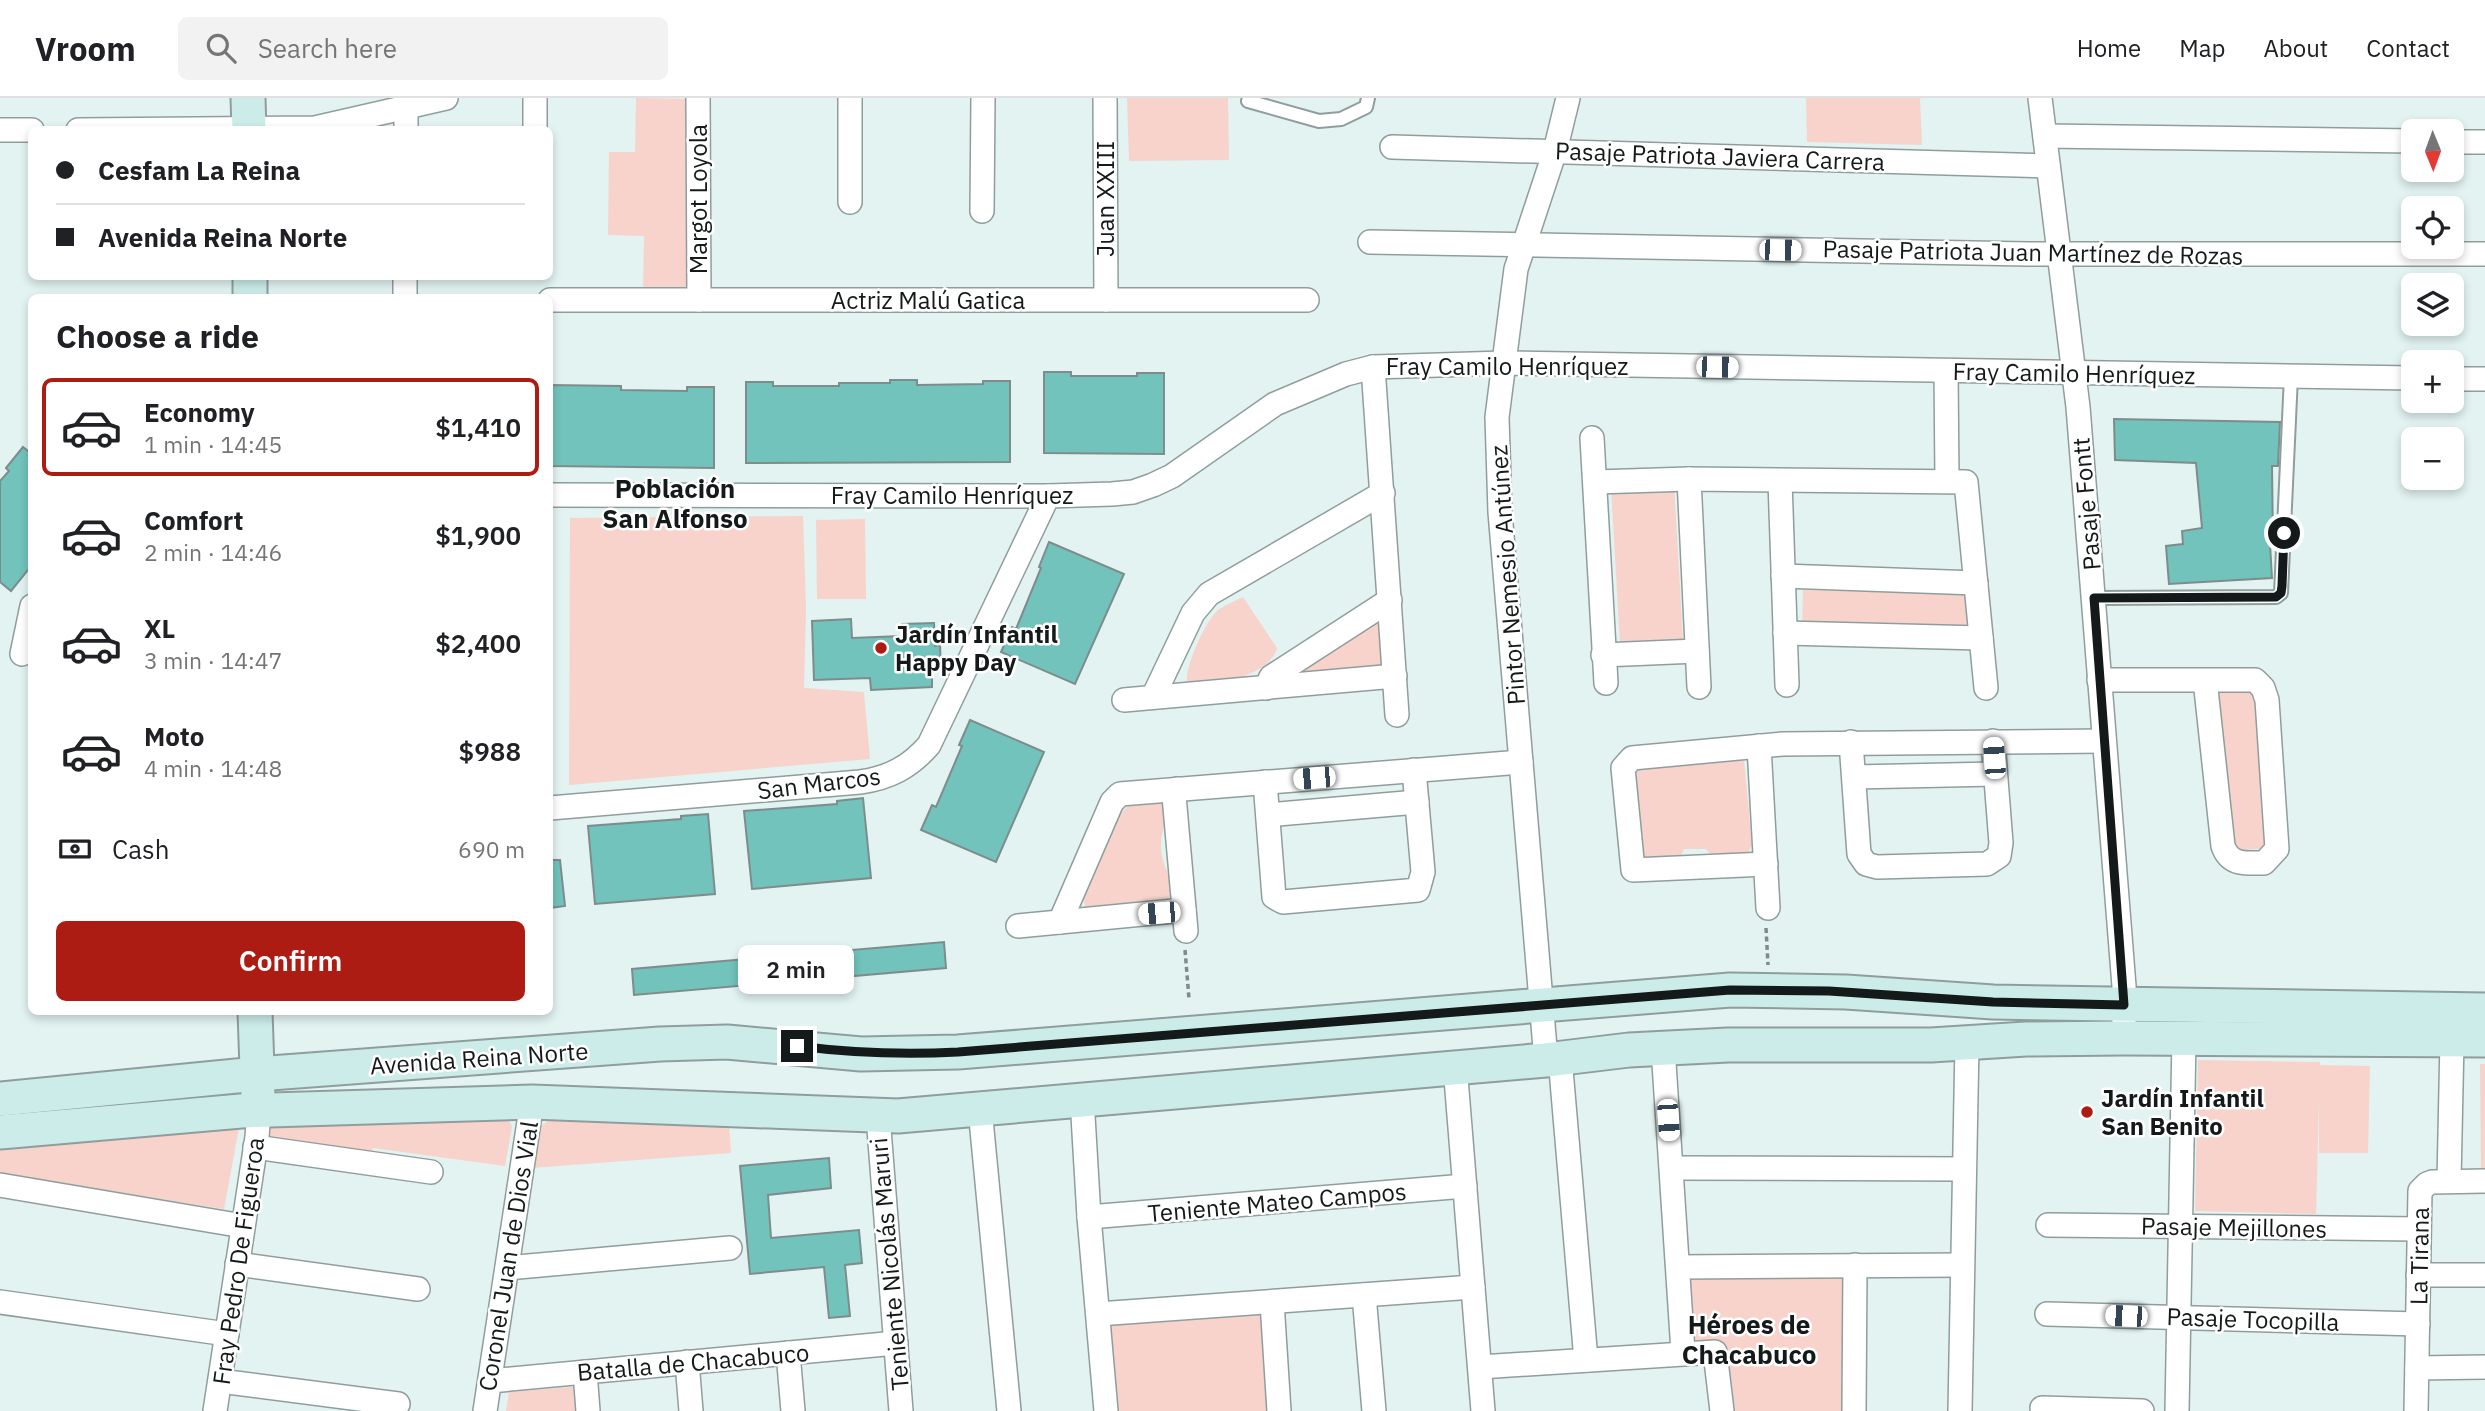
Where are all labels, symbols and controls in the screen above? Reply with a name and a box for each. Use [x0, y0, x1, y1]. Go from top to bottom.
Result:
search box [178, 17, 668, 80]
text: Vroom [35, 27, 136, 70]
icon: search [202, 29, 240, 67]
text: Search here [258, 31, 397, 65]
text: Home [2077, 32, 2141, 64]
text: Map [2179, 32, 2225, 64]
text: About [2263, 32, 2328, 64]
text: Contact [2366, 32, 2450, 64]
north arrow [2401, 119, 2464, 182]
map controls [2401, 119, 2464, 490]
street label: Margot Loyola [682, 124, 714, 274]
street label: Pasaje Patriota Javiera Carrera [1554, 134, 1886, 178]
street label: Juan XXIII [1089, 141, 1121, 257]
text: Cesfam La Reina [98, 153, 300, 187]
button: locate [2401, 196, 2464, 259]
text: Avenida Reina Norte [98, 220, 347, 254]
street label: Pasaje Patriota Juan Martínez de Rozas [1822, 232, 2244, 272]
car [1759, 239, 1802, 261]
button: layers [2401, 273, 2464, 336]
street label: Actriz Malú Gatica [831, 284, 1025, 316]
text: Choose a ride [56, 315, 259, 357]
street label: Fray Camilo Henríquez [1386, 350, 1628, 382]
button: + [2401, 350, 2464, 413]
street label: Fray Camilo Henríquez [1952, 355, 2196, 391]
car [1696, 356, 1739, 378]
text: Economy [144, 395, 255, 429]
icon: car [60, 396, 123, 459]
text: $1,410 [435, 410, 521, 444]
button: − [2401, 427, 2464, 490]
text: 1 min · 14:45 [144, 429, 282, 459]
street label: Pasaje Fontt [2064, 436, 2108, 572]
street label: Pintor Nemesio Antúnez [1482, 444, 1532, 706]
district label: Población San Alfonso [602, 471, 748, 535]
street label: Fray Camilo Henríquez [831, 479, 1073, 511]
text: Comfort [144, 503, 243, 537]
icon: car [60, 504, 123, 567]
route start [2268, 517, 2300, 549]
text: $1,900 [435, 518, 521, 552]
text: 2 min · 14:46 [144, 537, 282, 567]
text: XL [144, 611, 175, 645]
icon: car [60, 612, 123, 675]
place label: Jardín Infantil Happy Day [895, 618, 1058, 678]
text: $2,400 [435, 626, 521, 660]
marker: Jardín Infantil Happy Day [873, 640, 889, 656]
text: 3 min · 14:47 [144, 645, 282, 675]
text: Moto [144, 719, 204, 753]
icon: car [60, 720, 123, 783]
text: $988 [459, 734, 521, 768]
car [1983, 736, 2006, 780]
text: 4 min · 14:48 [144, 753, 282, 783]
street label: San Marcos [755, 760, 883, 806]
car [1293, 766, 1336, 790]
icon: cash [56, 830, 94, 868]
text: Cash [112, 832, 169, 866]
text: 690 m [458, 834, 525, 864]
car [1138, 901, 1181, 925]
button: Confirm [56, 921, 525, 1001]
callout: 2 min [739, 944, 855, 993]
text: 2 min [766, 954, 826, 984]
route end [781, 1030, 813, 1062]
street label: Avenida Reina Norte [369, 1034, 589, 1082]
place label: Jardín Infantil San Benito [2101, 1082, 2264, 1142]
car [1657, 1098, 1680, 1142]
marker: Jardín Infantil San Benito [2079, 1104, 2095, 1120]
street label: Coronel Juan de Dios Vial [471, 1119, 545, 1393]
street label: Fray Pedro De Figueroa [205, 1135, 271, 1387]
street label: Teniente Nicolás Maruri [862, 1136, 916, 1392]
street label: Teniente Mateo Campos [1146, 1175, 1408, 1229]
street label: La Tirana [2402, 1206, 2436, 1305]
street label: Pasaje Mejillones [2141, 1209, 2327, 1245]
street label: Pasaje Tocopilla [2166, 1300, 2340, 1338]
car [2105, 1305, 2148, 1327]
district label: Héroes de Chacabuco [1682, 1307, 1816, 1371]
street label: Batalla de Chacabuco [576, 1336, 810, 1388]

